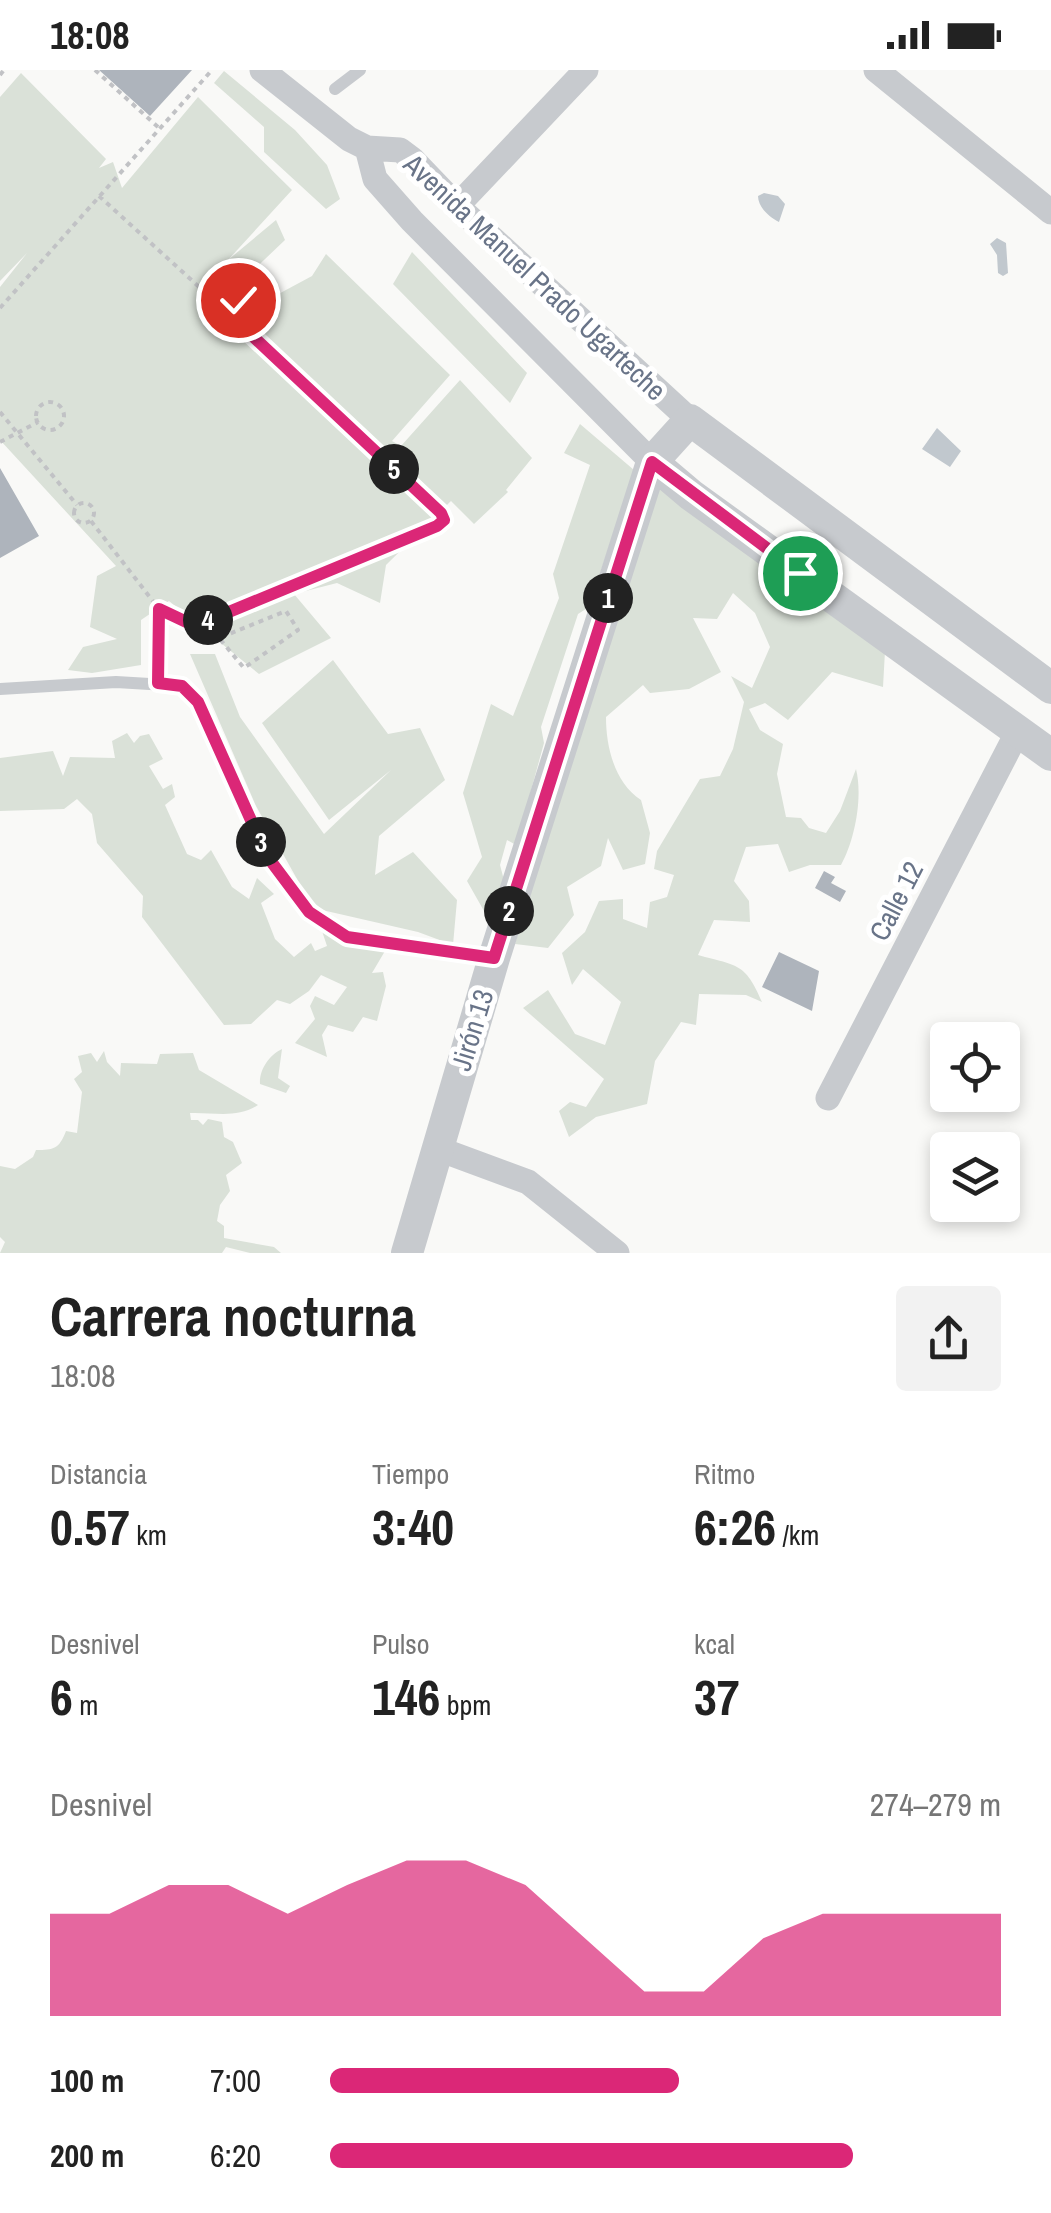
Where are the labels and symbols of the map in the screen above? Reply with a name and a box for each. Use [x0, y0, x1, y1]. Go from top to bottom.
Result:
street label: Avenida Manuel Prado Ugarteche [395, 145, 674, 409]
pin [196, 258, 281, 343]
pin: 5 [369, 444, 419, 494]
pin [758, 531, 843, 616]
pin: 1 [583, 573, 633, 623]
pin: 4 [183, 595, 233, 645]
pin: 3 [236, 817, 286, 867]
street label: Calle 12 [860, 855, 932, 947]
pin: 2 [484, 886, 534, 936]
street label: Jirón 13 [442, 985, 502, 1075]

